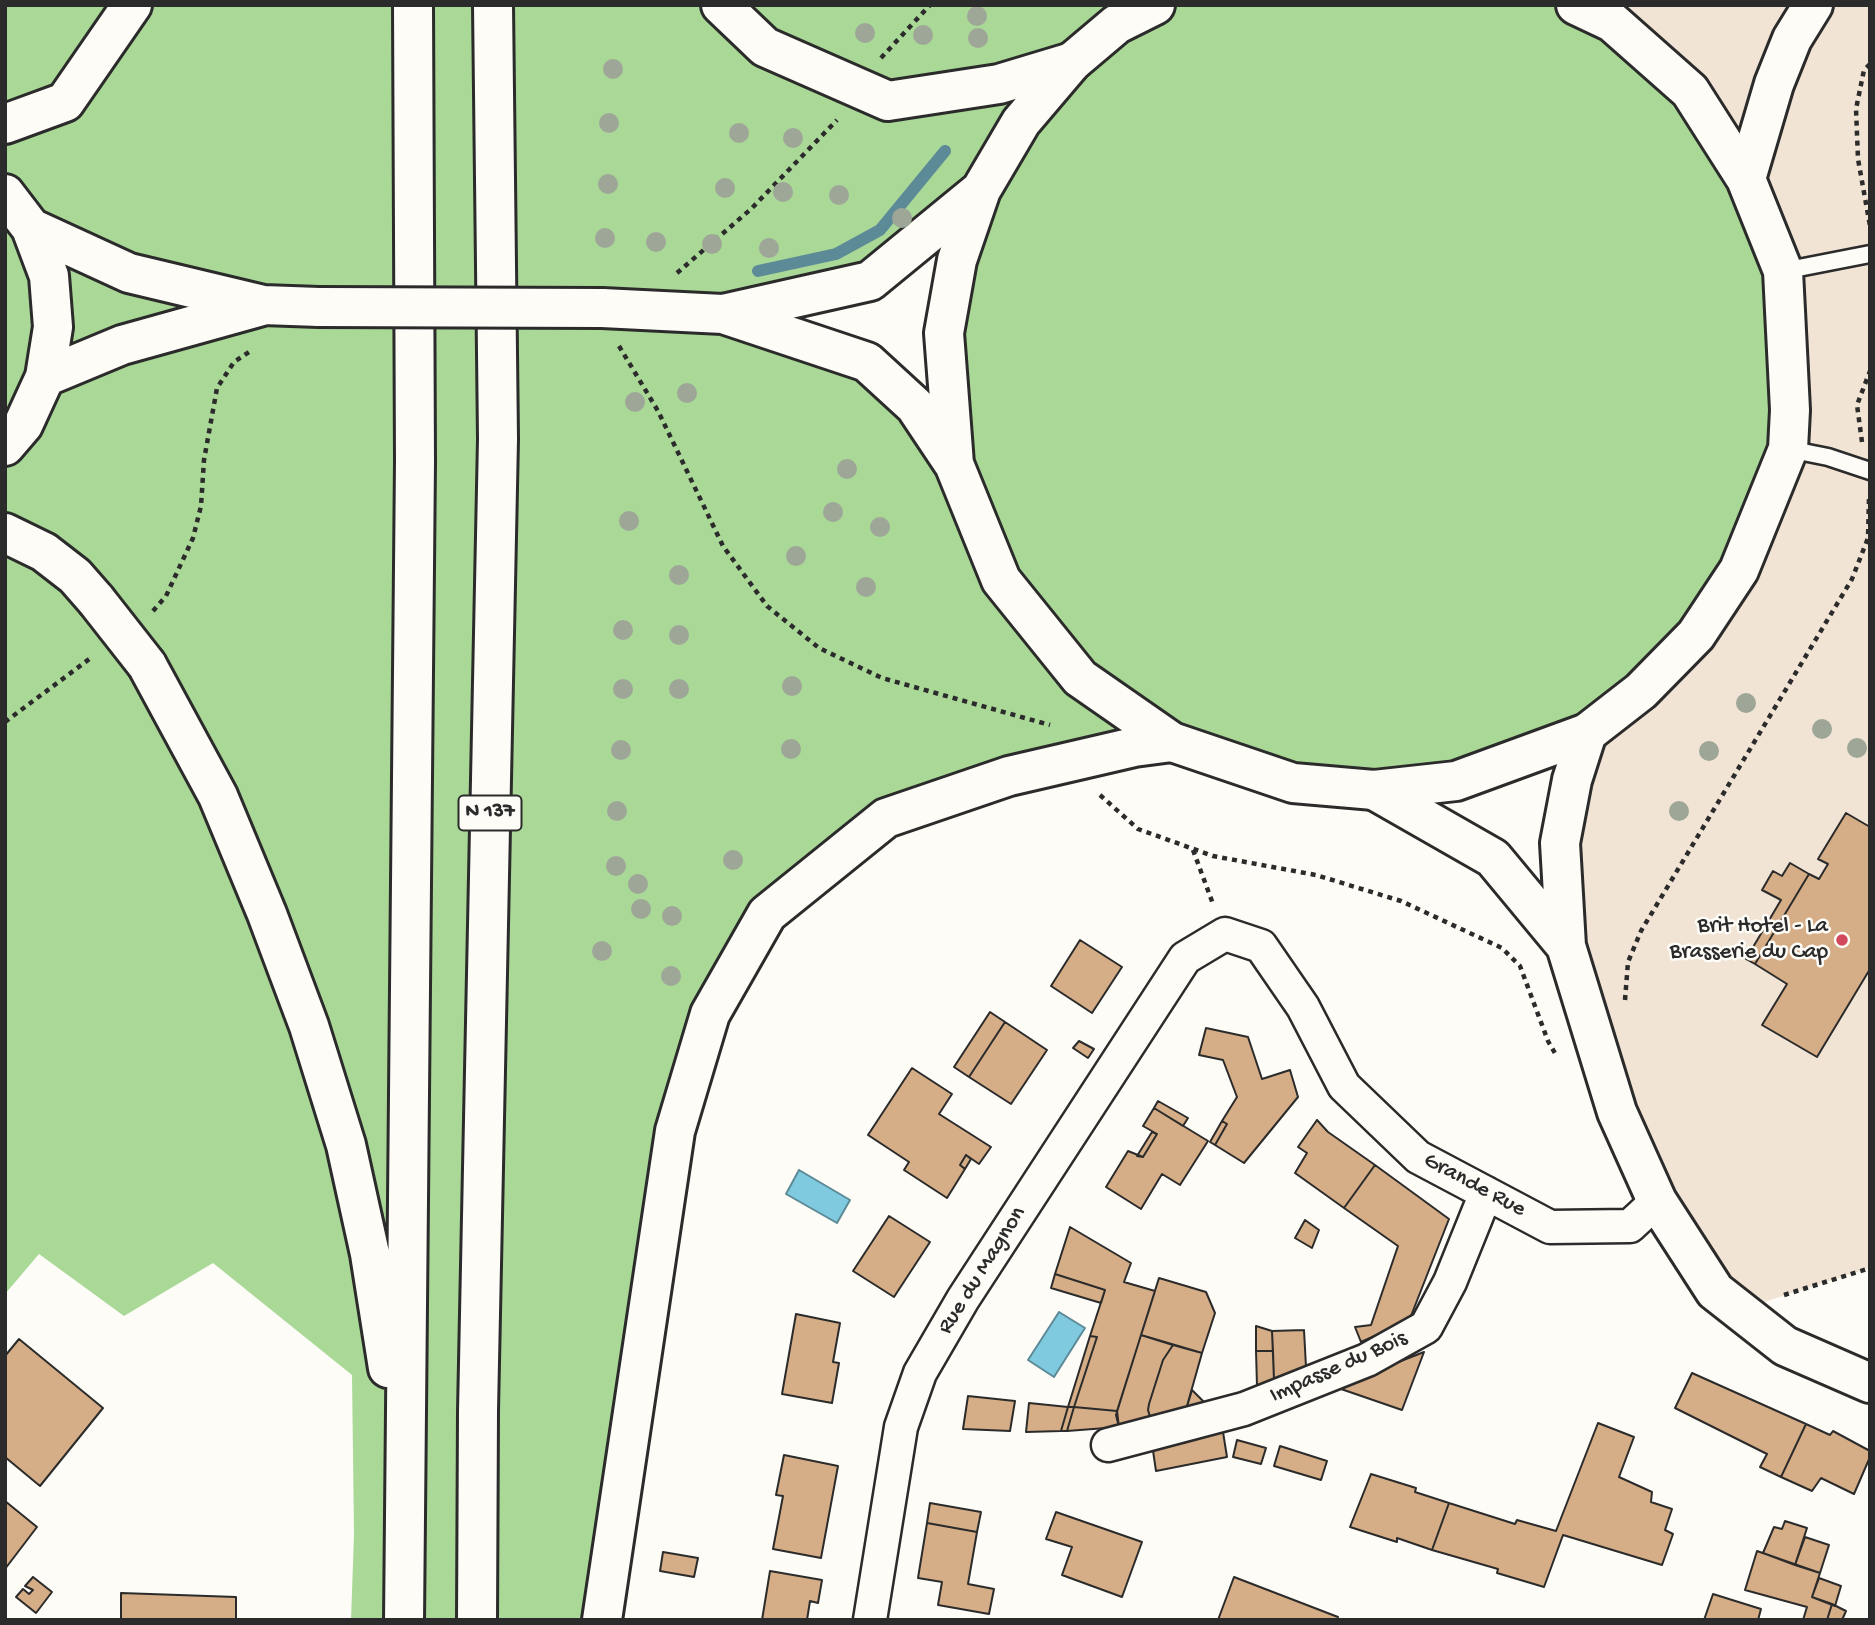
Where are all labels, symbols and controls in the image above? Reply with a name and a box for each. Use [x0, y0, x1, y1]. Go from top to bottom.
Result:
road number: N 137 [458, 796, 522, 830]
place label: Brit Hotel - La Brasserie du Cap [1670, 913, 1828, 967]
marker: Brit Hotel - La Brasserie du Cap [1834, 932, 1850, 948]
street label: Grande Rue [1418, 1148, 1530, 1224]
street label: Rue du Magnon [933, 1202, 1033, 1340]
street label: Impasse du Bois [1266, 1325, 1412, 1411]

